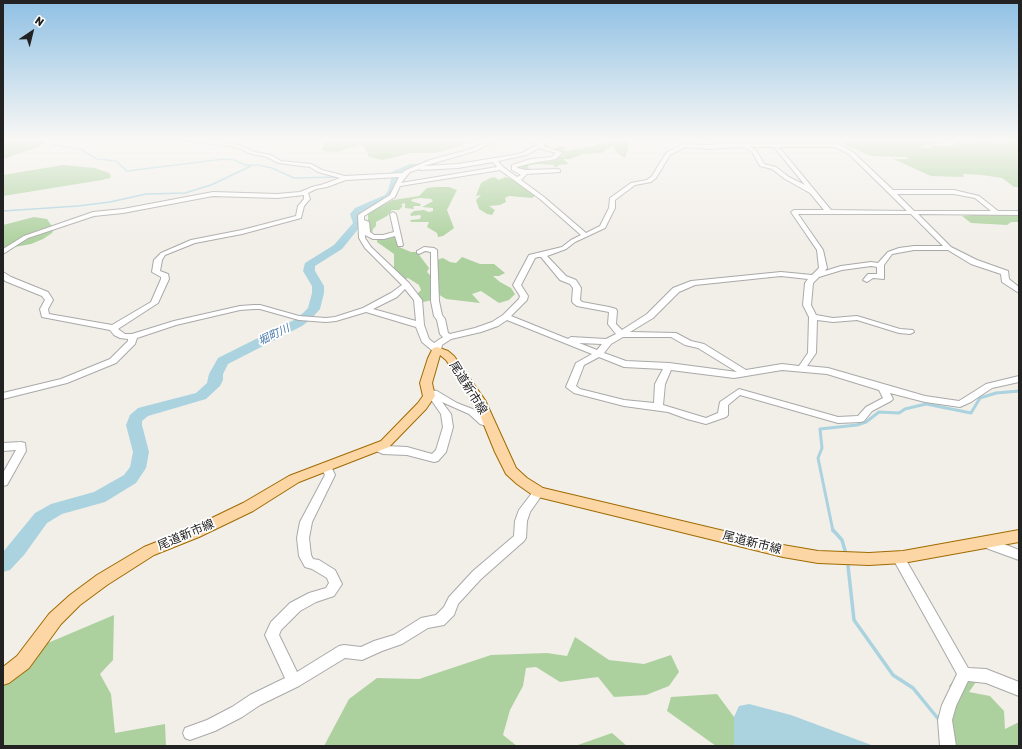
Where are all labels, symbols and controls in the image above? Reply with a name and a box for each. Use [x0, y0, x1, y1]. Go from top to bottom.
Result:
north arrow [12, 12, 52, 52]
text: N [32, 14, 46, 29]
water label: 堀町川 [256, 322, 292, 348]
street label: 尾道新市線 [446, 359, 490, 417]
street label: 尾道新市線 [156, 517, 216, 553]
street label: 尾道新市線 [721, 529, 783, 557]

